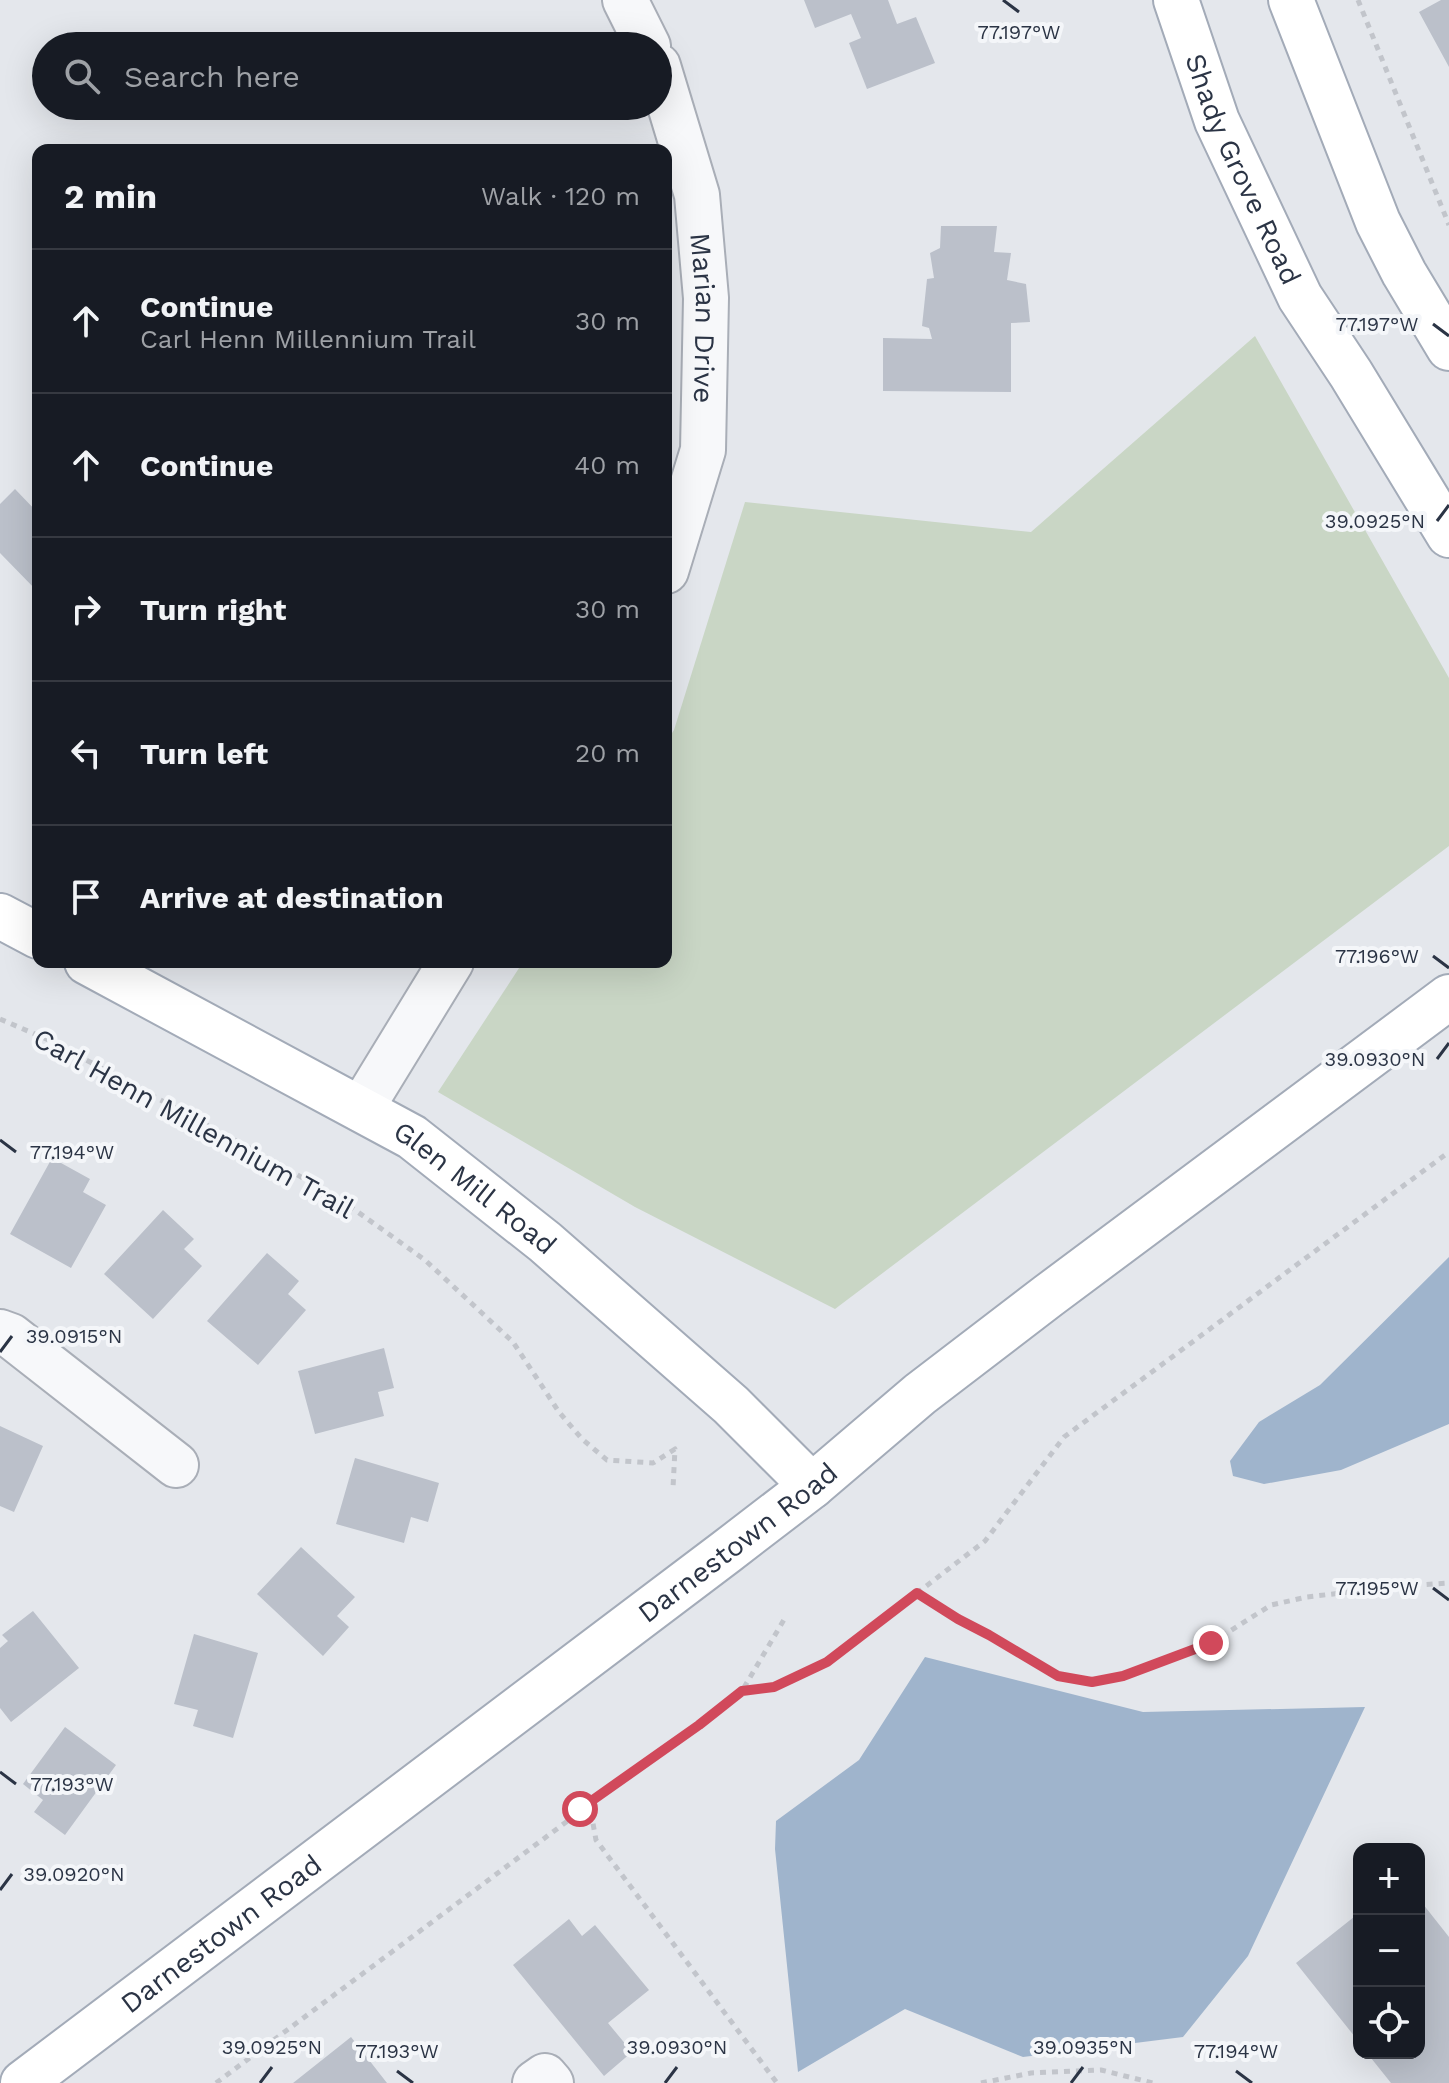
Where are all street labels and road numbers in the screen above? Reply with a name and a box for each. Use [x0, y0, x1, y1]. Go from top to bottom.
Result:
street label: Shady Grove Road [1178, 49, 1308, 290]
street label: Marian Drive [683, 231, 722, 404]
street label: Carl Henn Millennium Trail [28, 1021, 360, 1226]
street label: Glen Mill Road [388, 1114, 563, 1261]
street label: Darnestown Road [632, 1456, 844, 1630]
street label: Darnestown Road [114, 1848, 328, 2020]

